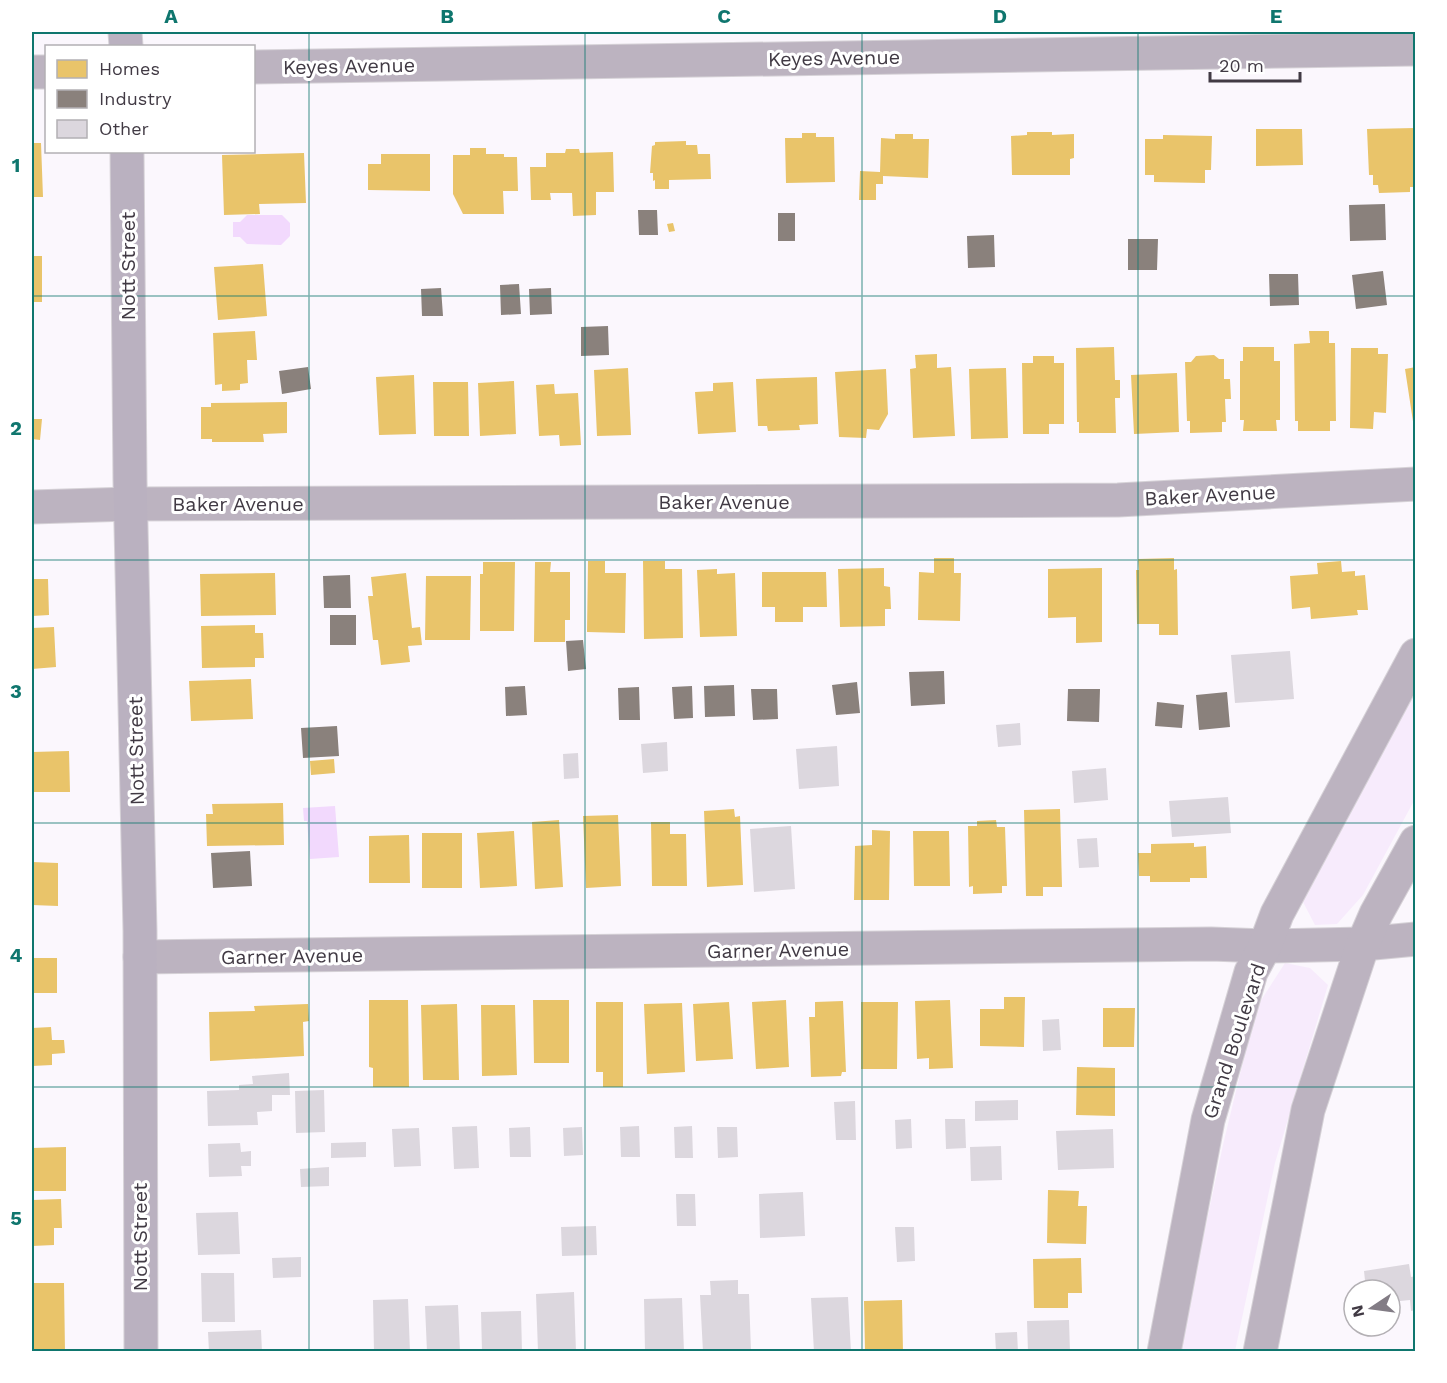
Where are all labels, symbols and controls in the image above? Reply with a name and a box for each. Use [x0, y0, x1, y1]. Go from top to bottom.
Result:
text: A [164, 4, 178, 28]
text: B [440, 4, 454, 28]
text: C [717, 4, 731, 28]
text: D [993, 4, 1007, 28]
text: E [1270, 4, 1282, 28]
legend [45, 45, 255, 153]
street label: Keyes Avenue [768, 45, 900, 71]
scale bar [1210, 45, 1300, 83]
street label: Keyes Avenue [283, 53, 415, 79]
text: 20 m [1219, 55, 1264, 76]
text: Homes [99, 58, 160, 79]
text: Industry [99, 88, 172, 109]
text: Other [99, 118, 149, 139]
text: 1 [12, 153, 20, 177]
street label: Nott Street [116, 211, 140, 320]
text: 2 [10, 416, 22, 440]
street label: Baker Avenue [1144, 480, 1276, 510]
street label: Baker Avenue [658, 490, 790, 514]
street label: Baker Avenue [172, 492, 304, 516]
text: 3 [10, 679, 22, 703]
street label: Nott Street [123, 696, 149, 806]
street label: Garner Avenue [707, 937, 849, 963]
text: 4 [10, 943, 23, 967]
street label: Garner Avenue [221, 943, 363, 969]
street label: Grand Boulevard [1198, 960, 1270, 1122]
street label: Nott Street [128, 1182, 152, 1291]
text: 5 [10, 1206, 22, 1230]
north arrow [1342, 1278, 1402, 1338]
text: N [1347, 1303, 1368, 1319]

